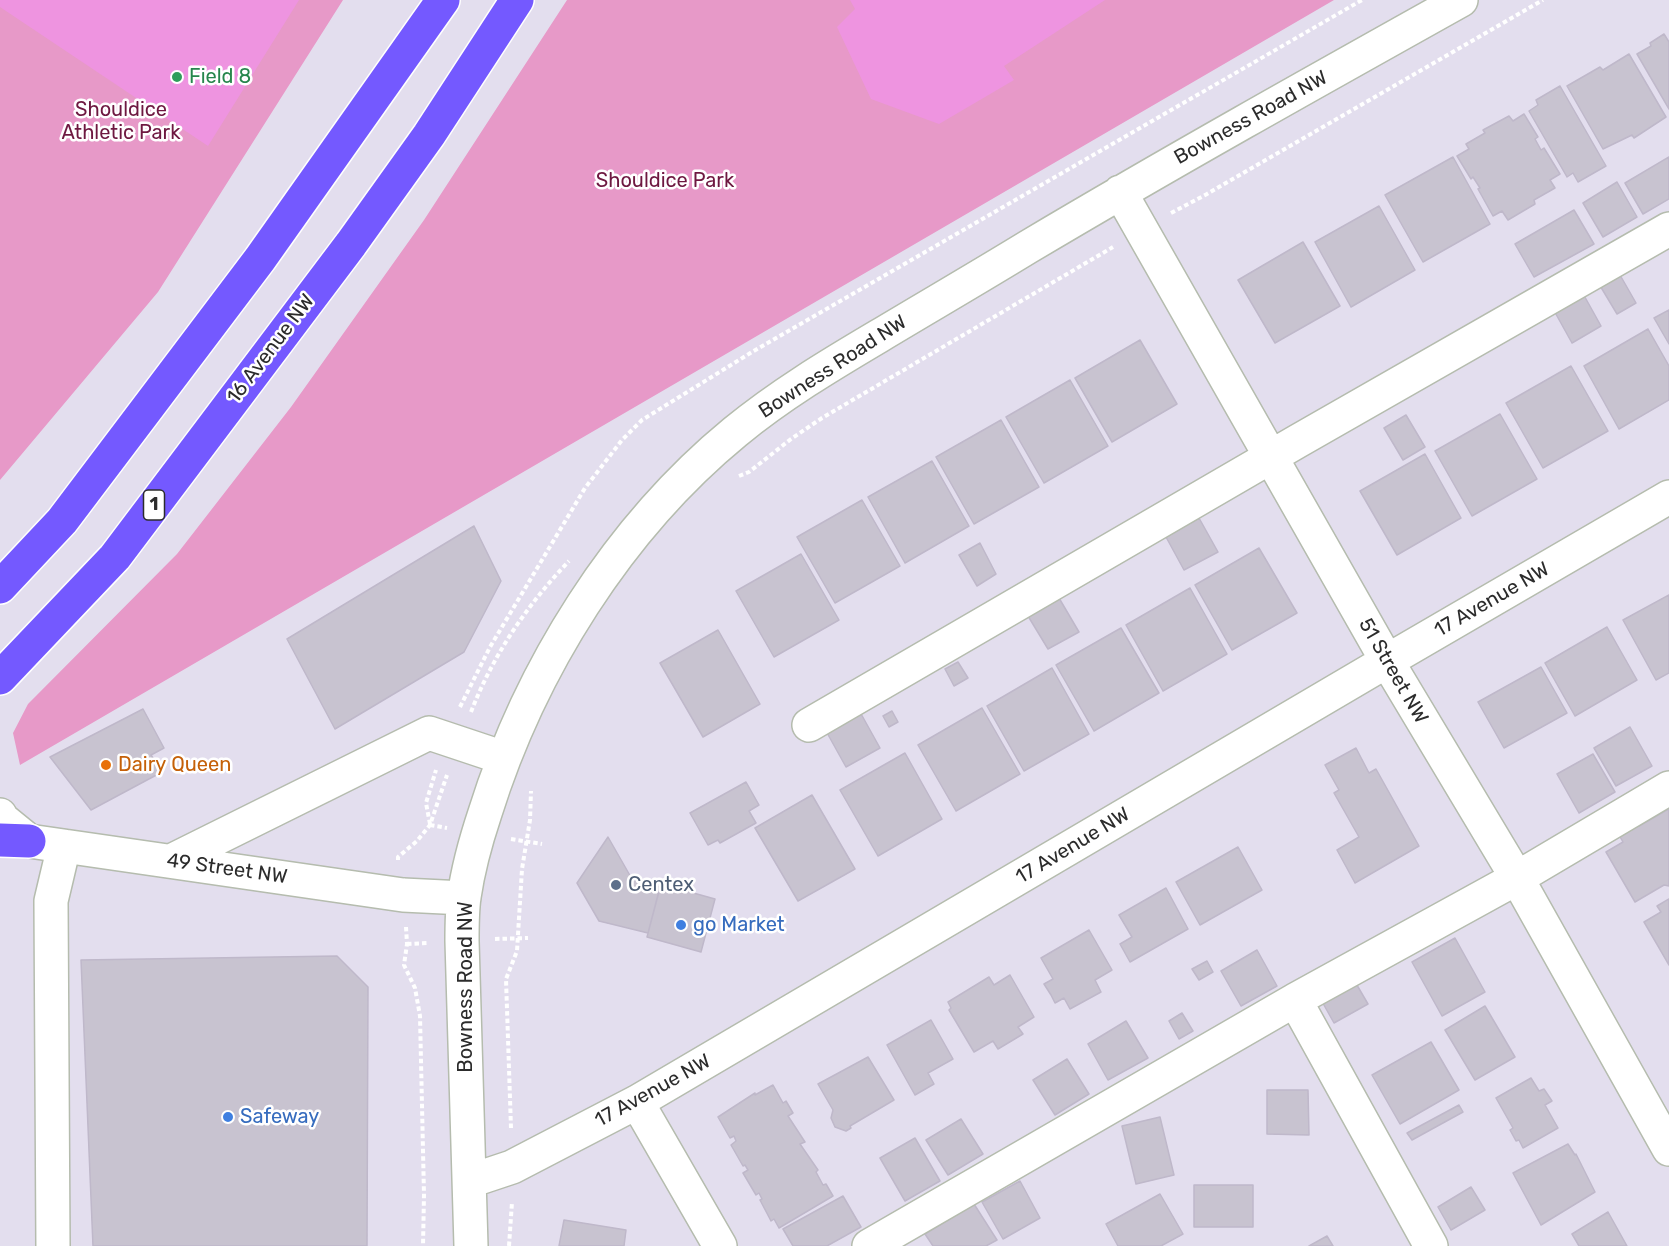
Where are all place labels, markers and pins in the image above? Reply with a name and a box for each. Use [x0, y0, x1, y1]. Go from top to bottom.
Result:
place label: Field 8 [189, 65, 251, 89]
marker: Field 8 [170, 70, 184, 84]
place label: Dairy Queen [118, 753, 231, 777]
marker: Dairy Queen [99, 758, 113, 772]
place label: Centex [628, 873, 694, 897]
marker: Centex [609, 878, 623, 892]
place label: go Market [693, 913, 785, 937]
marker: go Market [674, 918, 688, 932]
place label: Safeway [240, 1105, 319, 1129]
marker: Safeway [221, 1110, 235, 1124]

